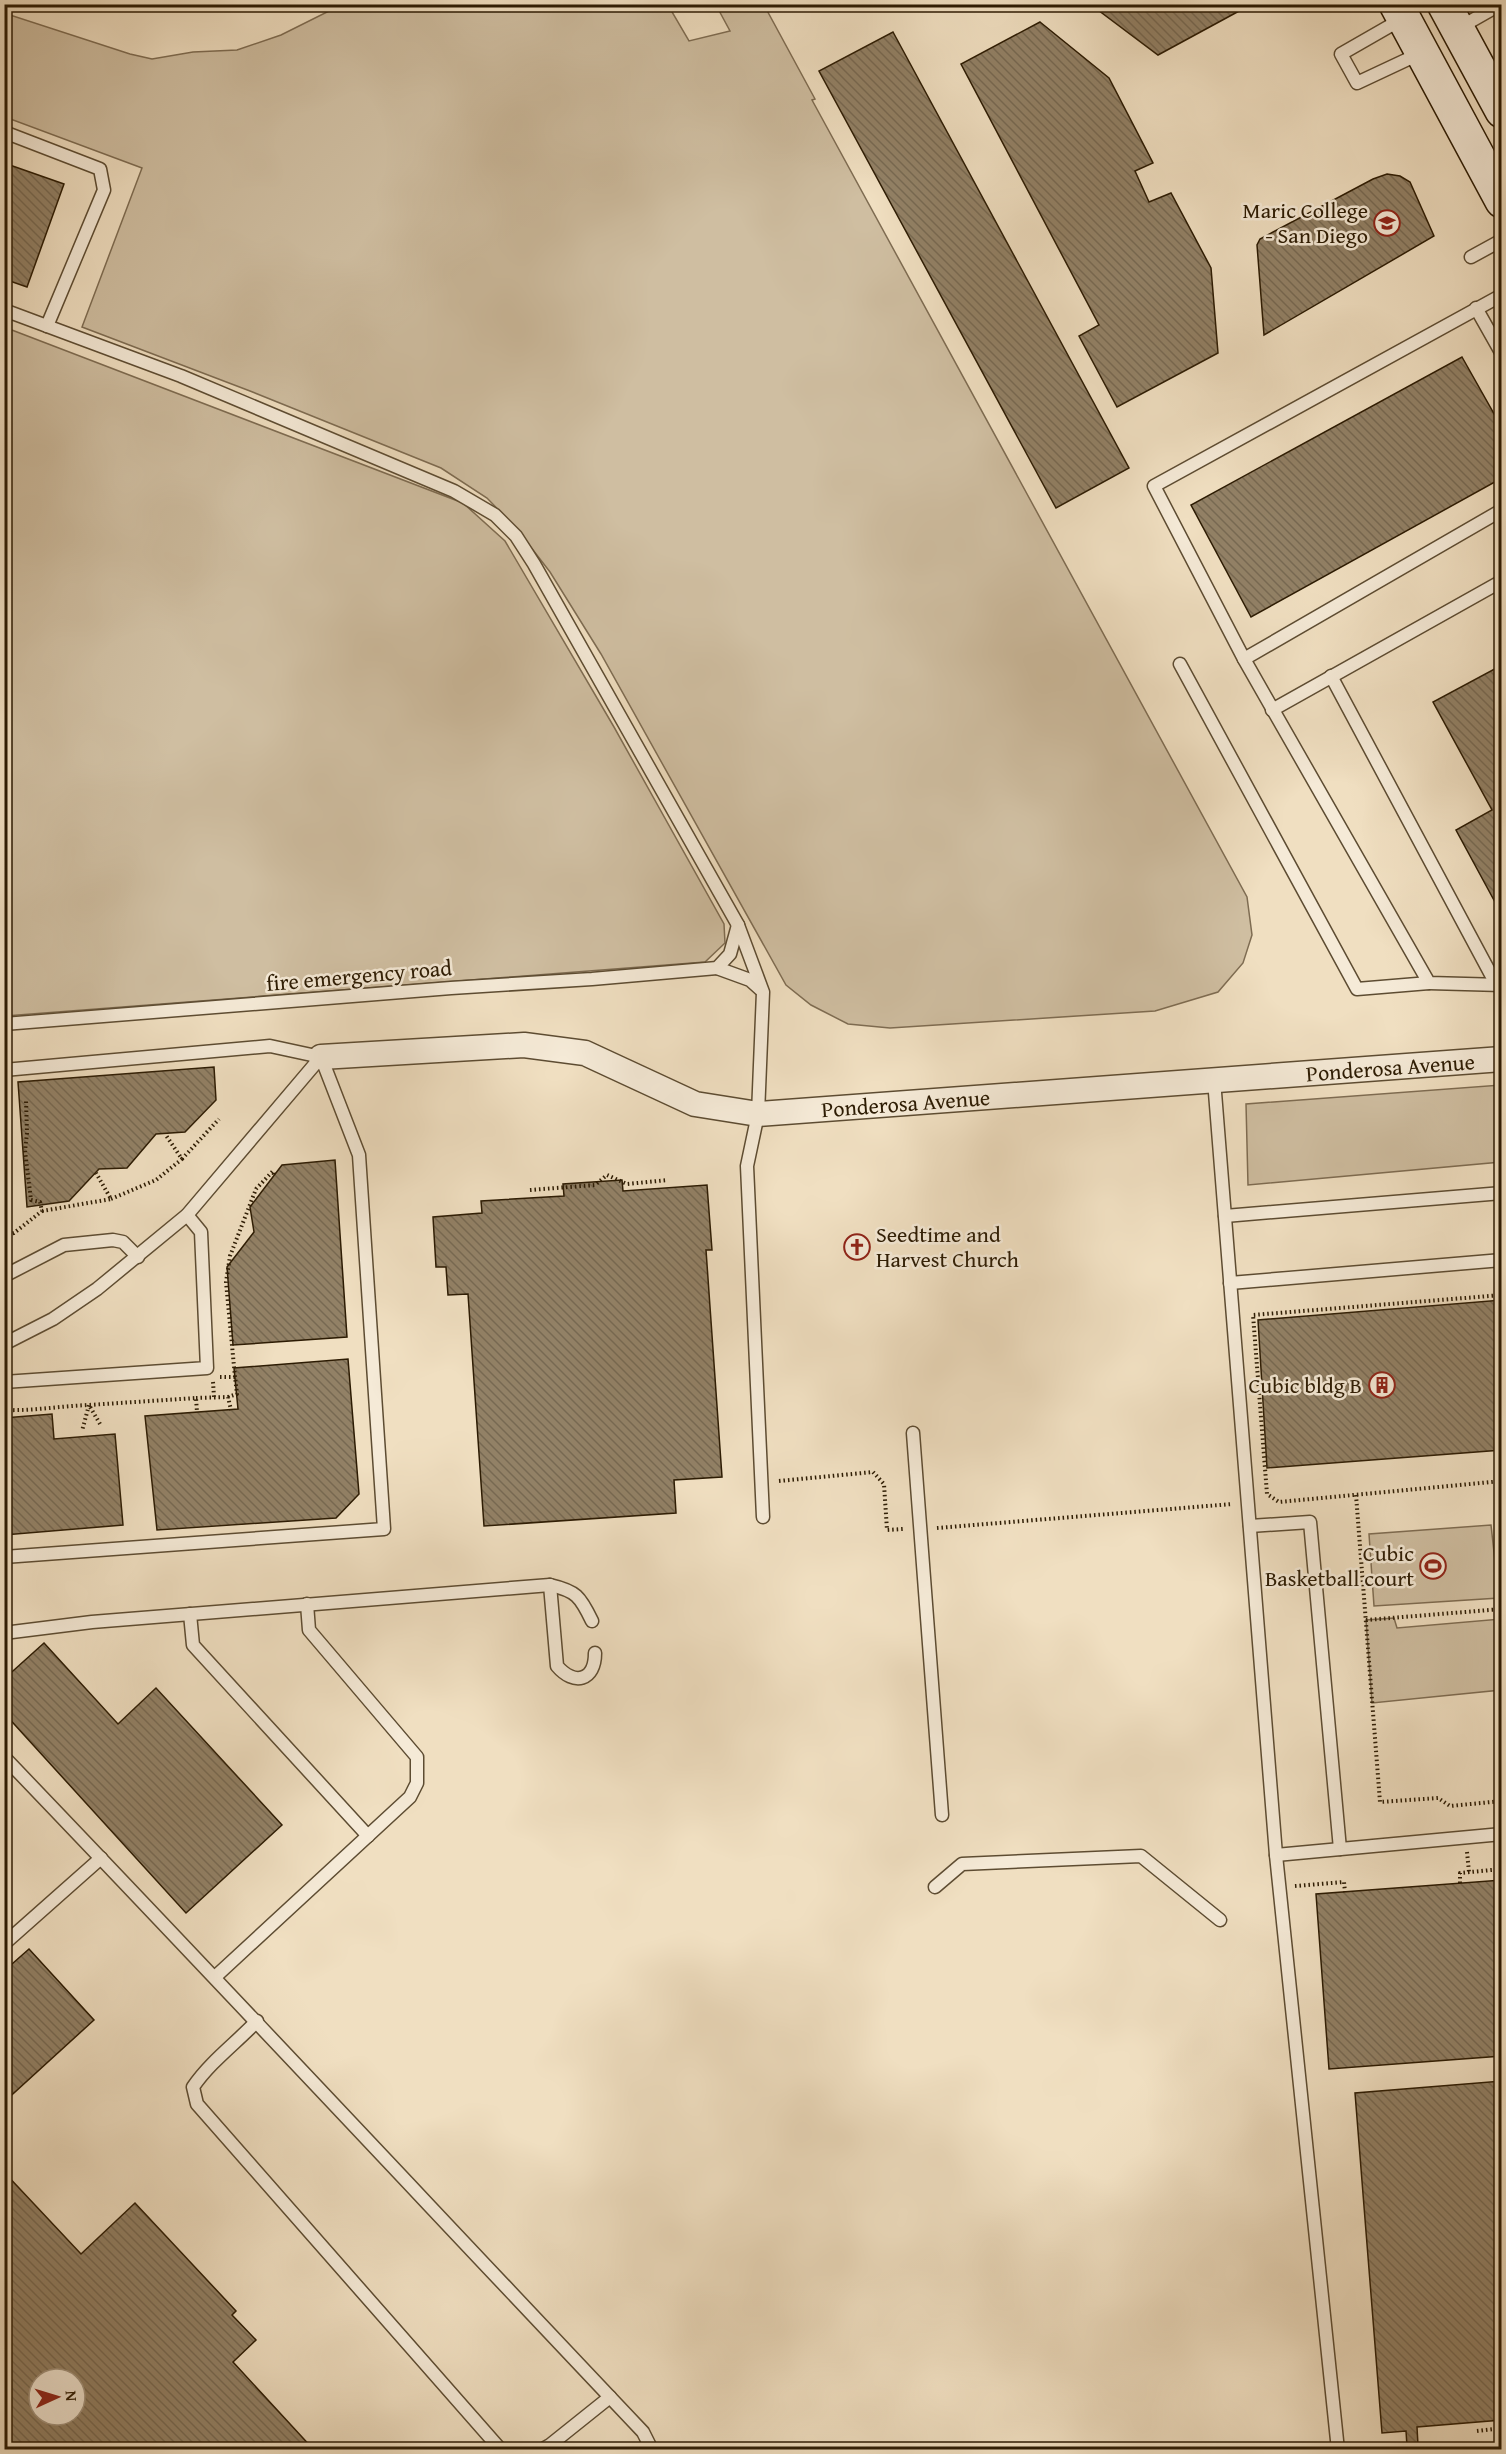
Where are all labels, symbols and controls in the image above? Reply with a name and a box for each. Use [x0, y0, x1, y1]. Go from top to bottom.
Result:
place label: Maric College - San Diego [1243, 194, 1368, 251]
school or university icon: Maric College - San Diego [1372, 208, 1402, 238]
street label: fire emergency road [265, 951, 453, 999]
street label: Ponderosa Avenue [1305, 1045, 1476, 1089]
street label: Ponderosa Avenue [820, 1081, 991, 1125]
place label: Seedtime and Harvest Church [876, 1218, 1020, 1275]
church icon: Seedtime and Harvest Church [842, 1232, 872, 1262]
place label: Cubic bldg B [1248, 1369, 1362, 1401]
building icon: Cubic bldg B [1367, 1370, 1397, 1400]
place label: Cubic Basketball court [1265, 1537, 1414, 1594]
sports icon: Cubic Basketball court [1418, 1551, 1448, 1581]
north arrow [27, 2367, 87, 2427]
text: N [60, 2390, 84, 2402]

